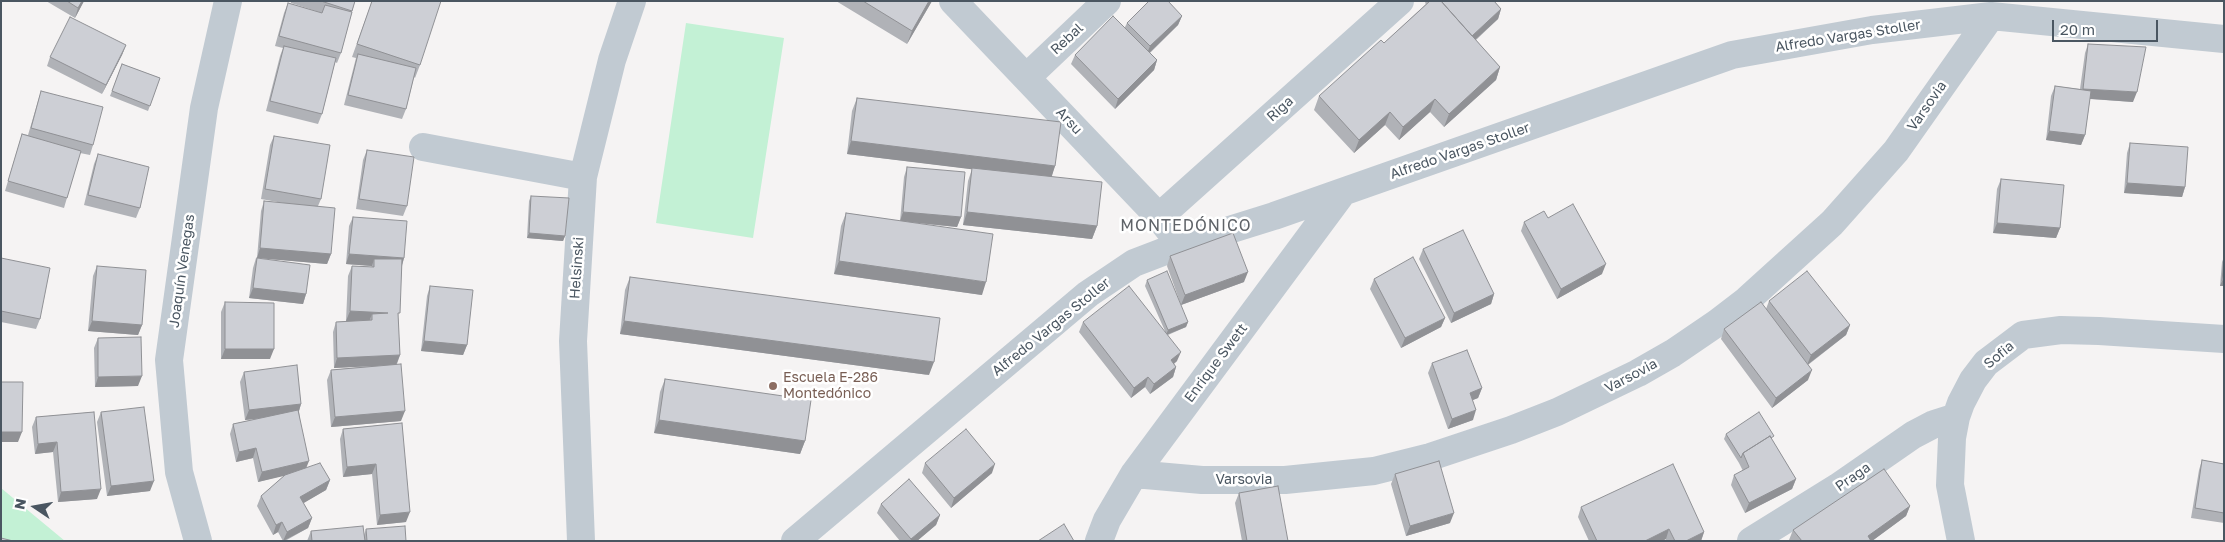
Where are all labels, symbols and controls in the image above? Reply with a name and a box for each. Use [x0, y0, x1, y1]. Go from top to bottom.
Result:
scale bar [2055, 10, 2161, 42]
street label: Alfredo Vargas Stoller [1774, 16, 1922, 56]
street label: Rebal [1047, 20, 1087, 58]
text: 20 m [2060, 20, 2095, 38]
street label: Varsovia [1904, 78, 1950, 134]
street label: Riga [1263, 93, 1297, 125]
street label: Arsu [1052, 104, 1086, 138]
street label: Alfredo Vargas Stoller [1388, 119, 1532, 183]
street label: Joaquín Venegas [166, 213, 198, 329]
district label: MONTEDÓNICO [1119, 216, 1253, 236]
street label: Helsinski [566, 236, 588, 300]
street label: Alfredo Vargas Stoller [989, 274, 1113, 380]
street label: Enrique Swett [1181, 320, 1251, 406]
street label: Sofia [1981, 338, 2017, 372]
street label: Varsovia [1602, 355, 1660, 397]
place label: Escuela E-286 Montedónico [783, 370, 878, 402]
marker: Escuela E-286 Montedónico [767, 380, 779, 392]
street label: Praga [1832, 459, 1874, 495]
street label: Varsovia [1216, 472, 1272, 488]
north arrow [10, 482, 60, 532]
text: N [10, 497, 29, 511]

